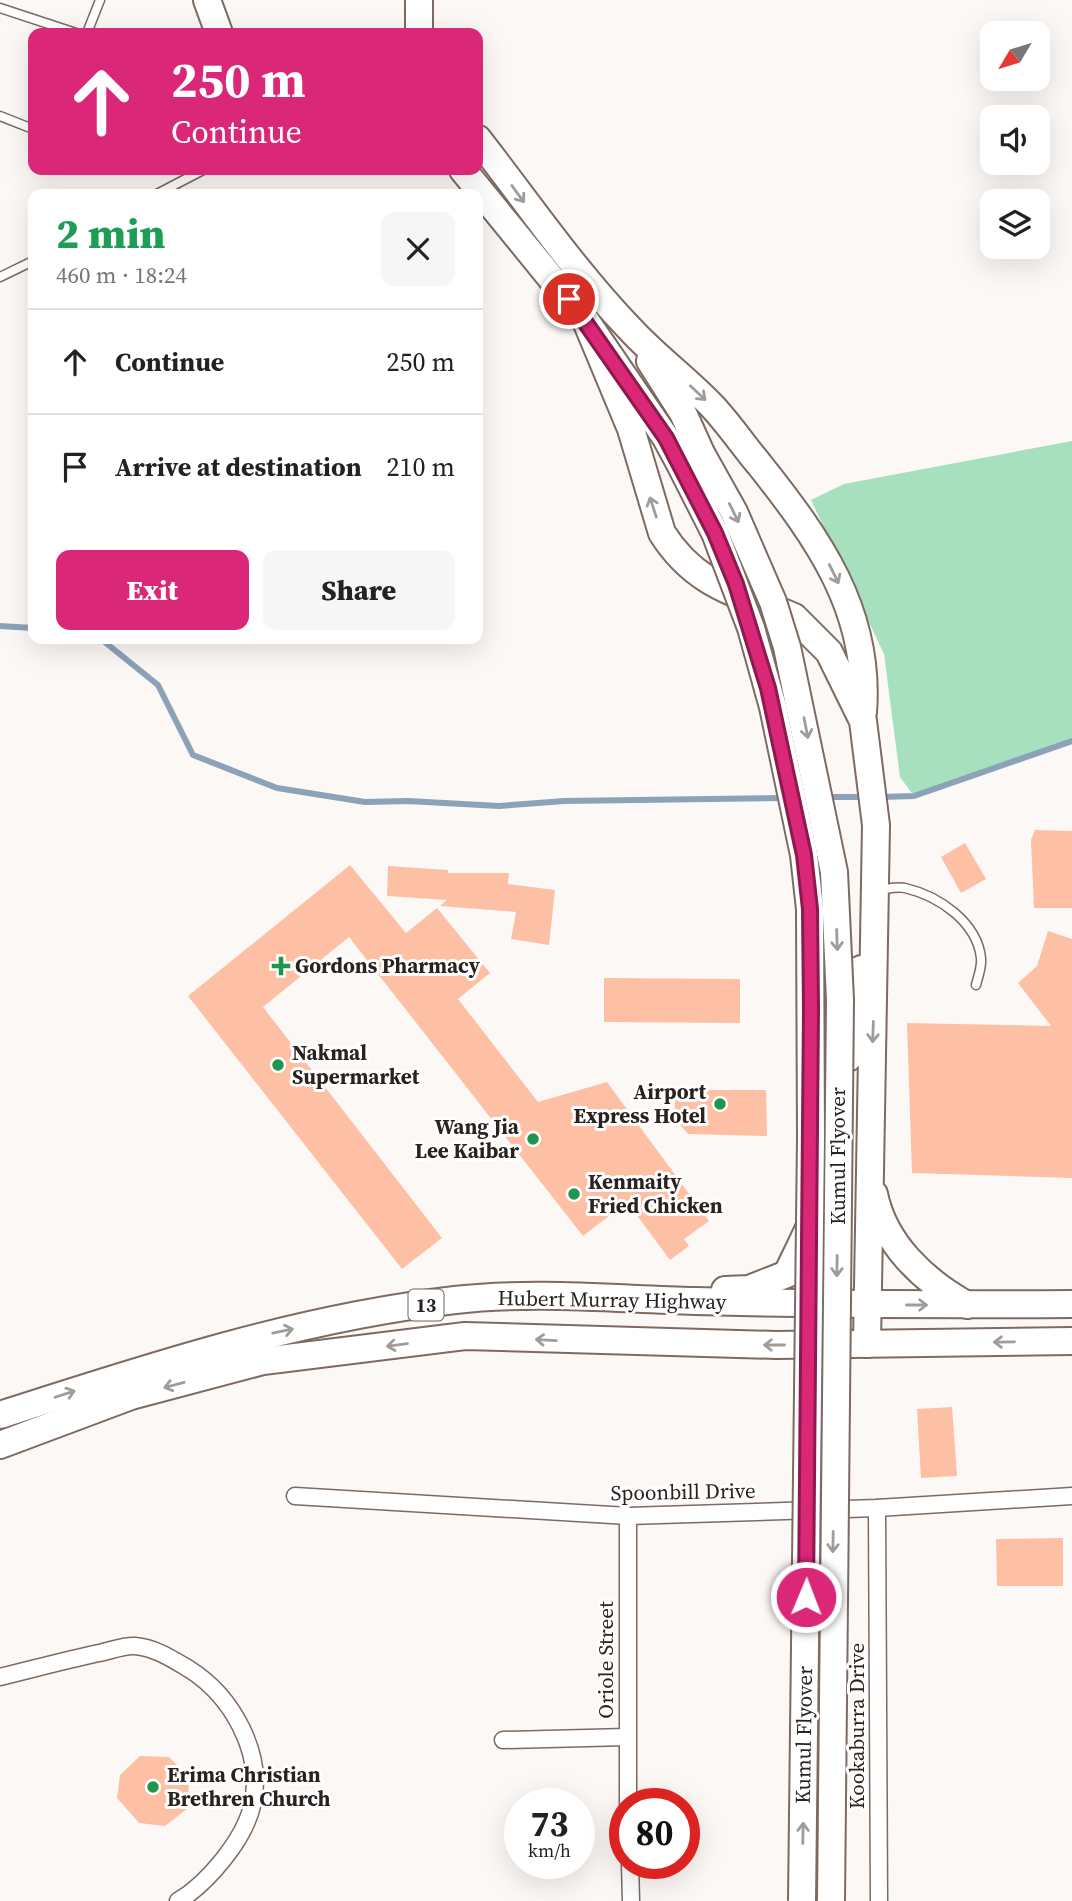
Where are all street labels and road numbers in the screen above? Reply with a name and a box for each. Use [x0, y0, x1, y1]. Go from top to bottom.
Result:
street label: Kumul Flyover [823, 1087, 852, 1225]
street label: Hubert Murray Highway [497, 1283, 727, 1316]
road number: 13 [408, 1289, 444, 1320]
street label: Spoonbill Drive [610, 1476, 756, 1507]
street label: Oriole Street [591, 1601, 620, 1719]
street label: Kookaburra Drive [842, 1643, 871, 1809]
street label: Kumul Flyover [788, 1666, 819, 1804]

